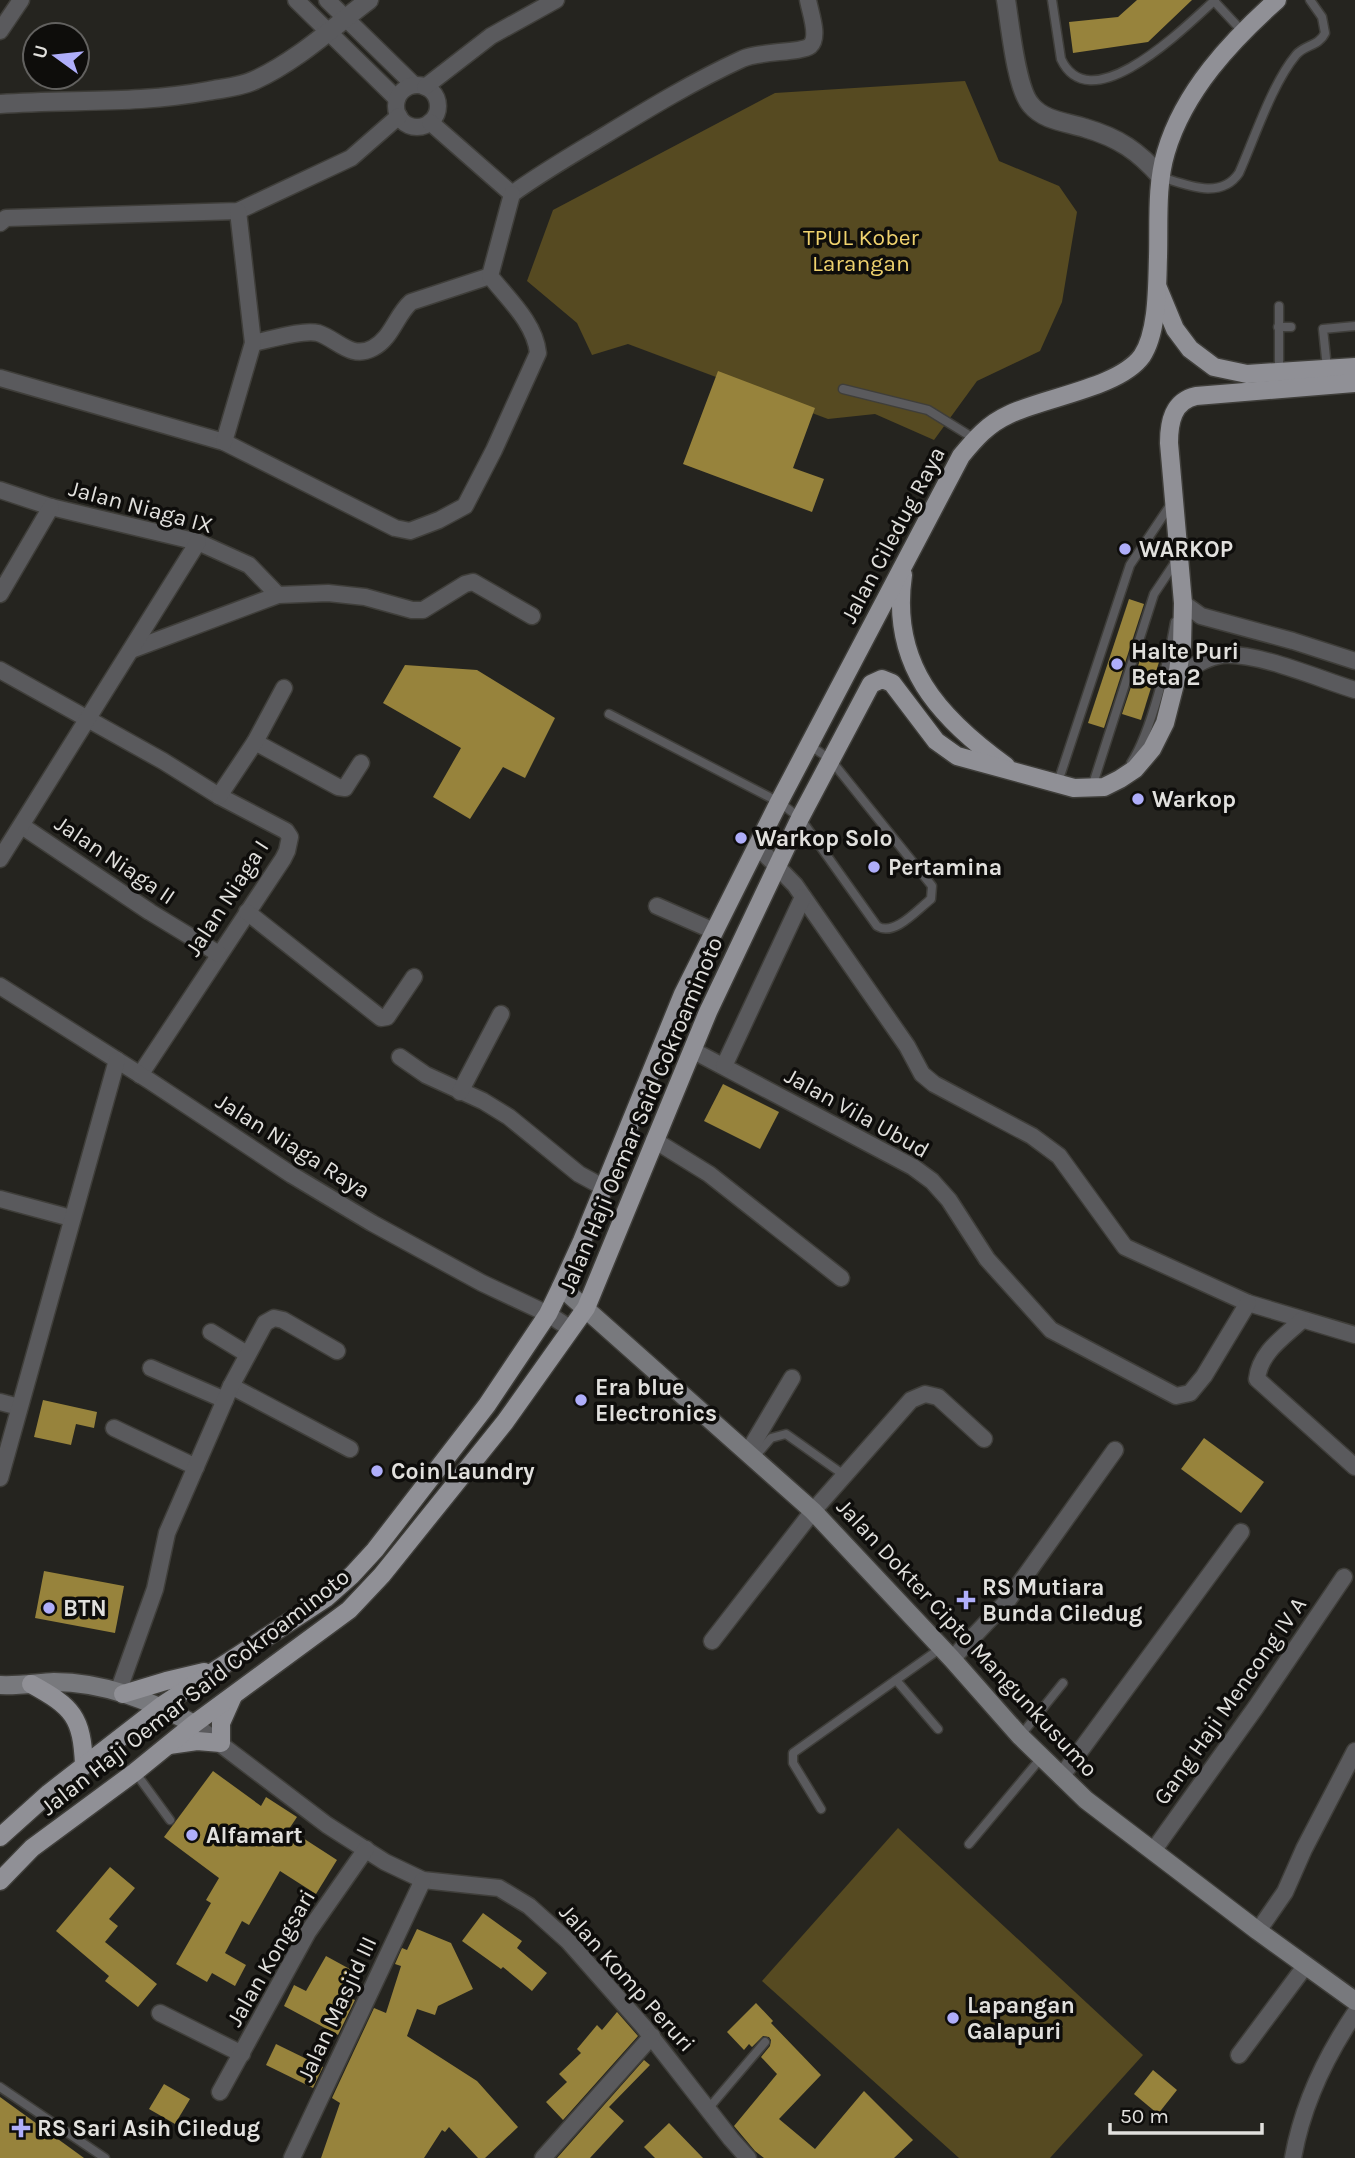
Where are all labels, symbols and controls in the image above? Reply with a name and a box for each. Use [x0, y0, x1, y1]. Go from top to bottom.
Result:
north arrow [21, 21, 91, 91]
text: U [28, 43, 53, 61]
park label: TPUL Kober Larangan [803, 224, 920, 277]
street label: Jalan Ciledug Raya [835, 442, 951, 628]
street label: Jalan Niaga IX [66, 475, 216, 539]
place label: WARKOP [1139, 536, 1233, 563]
marker: WARKOP [1117, 541, 1133, 557]
place label: Halte Puri Beta 2 [1131, 638, 1239, 691]
marker: Halte Puri Beta 2 [1109, 656, 1125, 672]
place label: Warkop [1152, 786, 1236, 813]
marker: Warkop [1130, 791, 1146, 807]
street label: Jalan Niaga II [50, 810, 180, 910]
place label: Warkop Solo [755, 825, 893, 852]
marker: Warkop Solo [733, 830, 749, 846]
street label: Jalan Niaga I [179, 835, 275, 961]
place label: Pertamina [888, 854, 1002, 881]
marker: Pertamina [866, 859, 882, 875]
street label: Jalan Haji Oemar Said Cokroaminoto [553, 933, 729, 1297]
street label: Jalan Vila Ubud [780, 1062, 934, 1164]
street label: Jalan Niaga Raya [211, 1088, 375, 1204]
place label: Era blue Electronics [595, 1374, 717, 1427]
marker: Era blue Electronics [573, 1392, 589, 1408]
place label: Coin Laundry [391, 1458, 535, 1485]
marker: Coin Laundry [369, 1463, 385, 1479]
street label: Jalan Dokter Cipto Mangunkusumo [831, 1493, 1103, 1783]
street label: Jalan Haji Oemar Said Cokroaminoto [35, 1563, 355, 1821]
place label: RS Mutiara Bunda Ciledug [982, 1574, 1142, 1627]
marker: RS Mutiara Bunda Ciledug [956, 1590, 976, 1610]
street label: Gang Haji Mencong IV A [1148, 1592, 1312, 1810]
place label: BTN [63, 1595, 107, 1622]
marker: BTN [41, 1600, 57, 1616]
place label: Alfamart [206, 1822, 303, 1849]
marker: Alfamart [184, 1827, 200, 1843]
street label: Jalan Kongsari [221, 1885, 321, 2031]
street label: Jalan Komp Peruri [554, 1899, 700, 2057]
street label: Jalan Masjid III [292, 1932, 382, 2086]
place label: Lapangan Galapuri [967, 1992, 1075, 2045]
marker: Lapangan Galapuri [945, 2010, 961, 2026]
scale bar [1110, 2092, 1262, 2136]
text: 50 m [1120, 2104, 1169, 2128]
place label: RS Sari Asih Ciledug [37, 2115, 260, 2142]
marker: RS Sari Asih Ciledug [11, 2118, 31, 2138]

